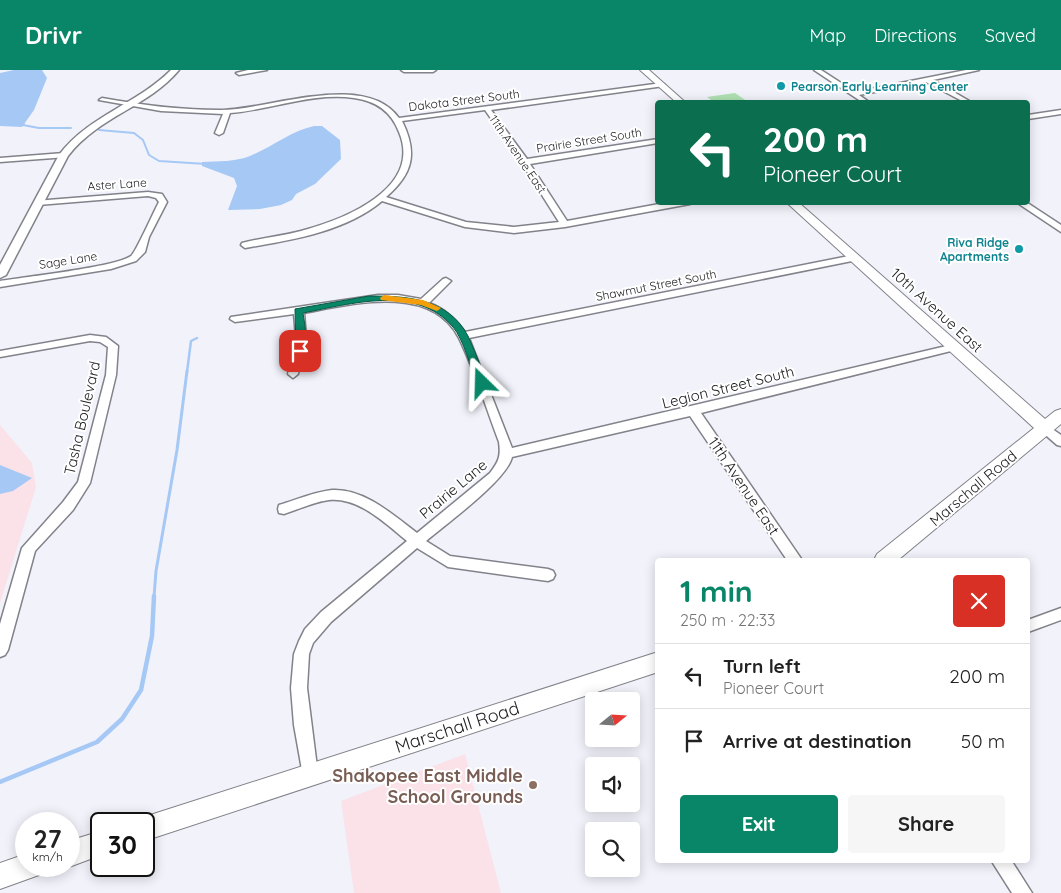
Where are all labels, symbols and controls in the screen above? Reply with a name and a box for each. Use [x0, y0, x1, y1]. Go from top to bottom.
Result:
text: Drivr [25, 20, 82, 50]
text: Map [809, 24, 846, 47]
text: Directions [874, 24, 957, 47]
text: Saved [985, 24, 1036, 47]
place label: Pearson Early Learning Center [791, 79, 969, 94]
marker: Pearson Early Learning Center [775, 80, 787, 92]
street label: Dakota Street South [408, 86, 520, 114]
street label: 11th Avenue East [486, 112, 550, 196]
text: 200 m [763, 117, 868, 161]
icon: left [680, 120, 745, 185]
street label: Prairie Street South [535, 124, 643, 156]
text: Pioneer Court [763, 160, 902, 188]
street label: Aster Lane [87, 174, 147, 194]
place label: Riva Ridge Apartments [940, 235, 1009, 264]
marker: Riva Ridge Apartments [1013, 243, 1025, 255]
street label: Sage Lane [38, 248, 98, 272]
street label: 10th Avenue East [887, 264, 987, 356]
street label: Shawmut Street South [594, 266, 718, 304]
pin [279, 330, 321, 372]
icon: arrive [286, 337, 314, 365]
position arrow [455, 356, 507, 408]
street label: Tasha Boulevard [60, 359, 104, 477]
street label: Legion Street South [660, 361, 796, 413]
street label: 11th Avenue East [704, 433, 784, 539]
street label: Marschall Road [926, 446, 1020, 530]
street label: Prairie Lane [415, 455, 491, 523]
text: 1 min [680, 572, 753, 610]
button: close [953, 575, 1005, 627]
text: 250 m · 22:33 [680, 610, 775, 630]
text: Turn left [723, 654, 801, 678]
icon: left [680, 662, 708, 690]
text: 200 m [949, 664, 1005, 688]
text: Pioneer Court [723, 678, 824, 698]
north arrow [585, 692, 640, 748]
map controls [585, 692, 640, 877]
street label: Marschall Road [392, 696, 522, 758]
icon: arrive [680, 727, 708, 755]
text: Arrive at destination [723, 729, 912, 753]
text: 50 m [961, 729, 1005, 753]
button: sound [585, 757, 640, 812]
place label: Shakopee East Middle School Grounds [332, 764, 523, 808]
marker: Shakopee East Middle School Grounds [527, 779, 539, 791]
button: Exit [680, 795, 838, 853]
button: Share [848, 795, 1005, 853]
speed limit sign: 30 [90, 812, 155, 877]
button: search [585, 822, 640, 877]
text: 27 [34, 823, 61, 854]
text: km/h [32, 849, 63, 864]

